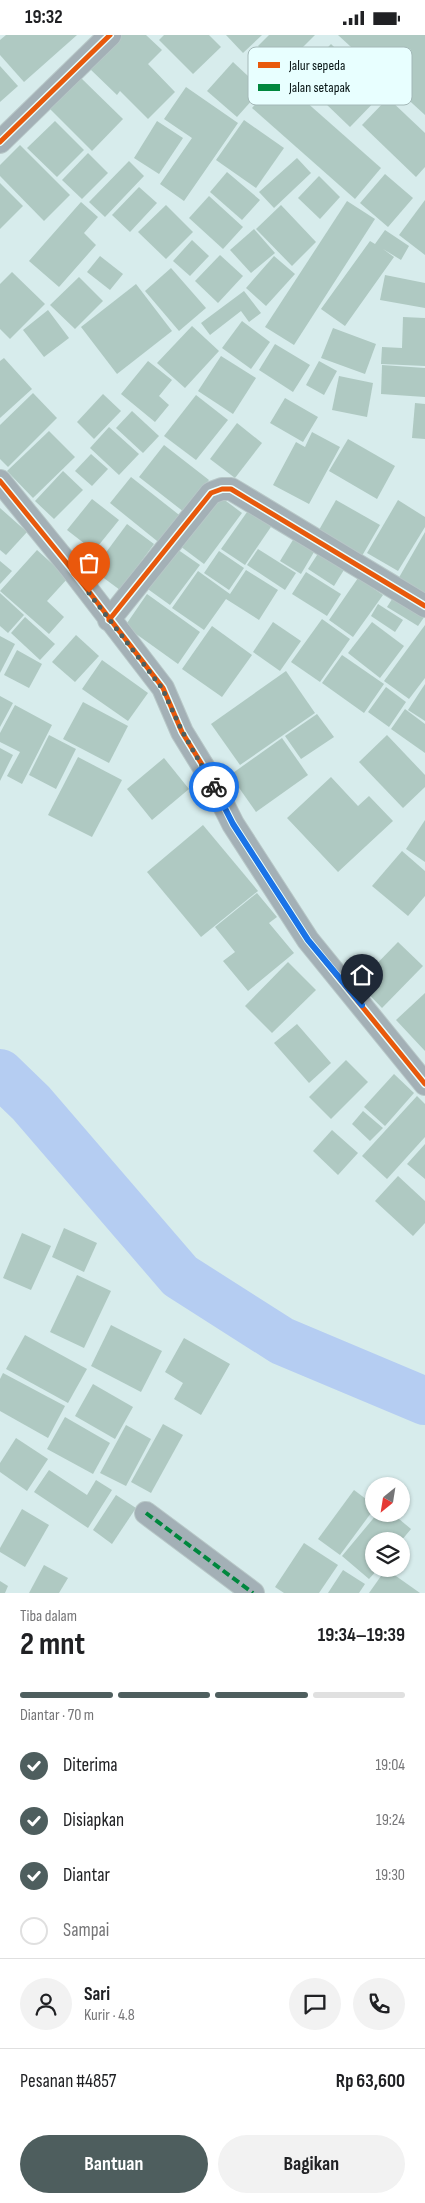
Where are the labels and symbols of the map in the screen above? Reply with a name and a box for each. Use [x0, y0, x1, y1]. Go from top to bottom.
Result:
legend [248, 47, 412, 105]
text: Jalur sepeda [288, 57, 345, 74]
text: Jalan setapak [288, 79, 351, 96]
pin [68, 542, 110, 593]
courier [189, 762, 239, 812]
pin [341, 954, 383, 1005]
north arrow [365, 1477, 410, 1523]

